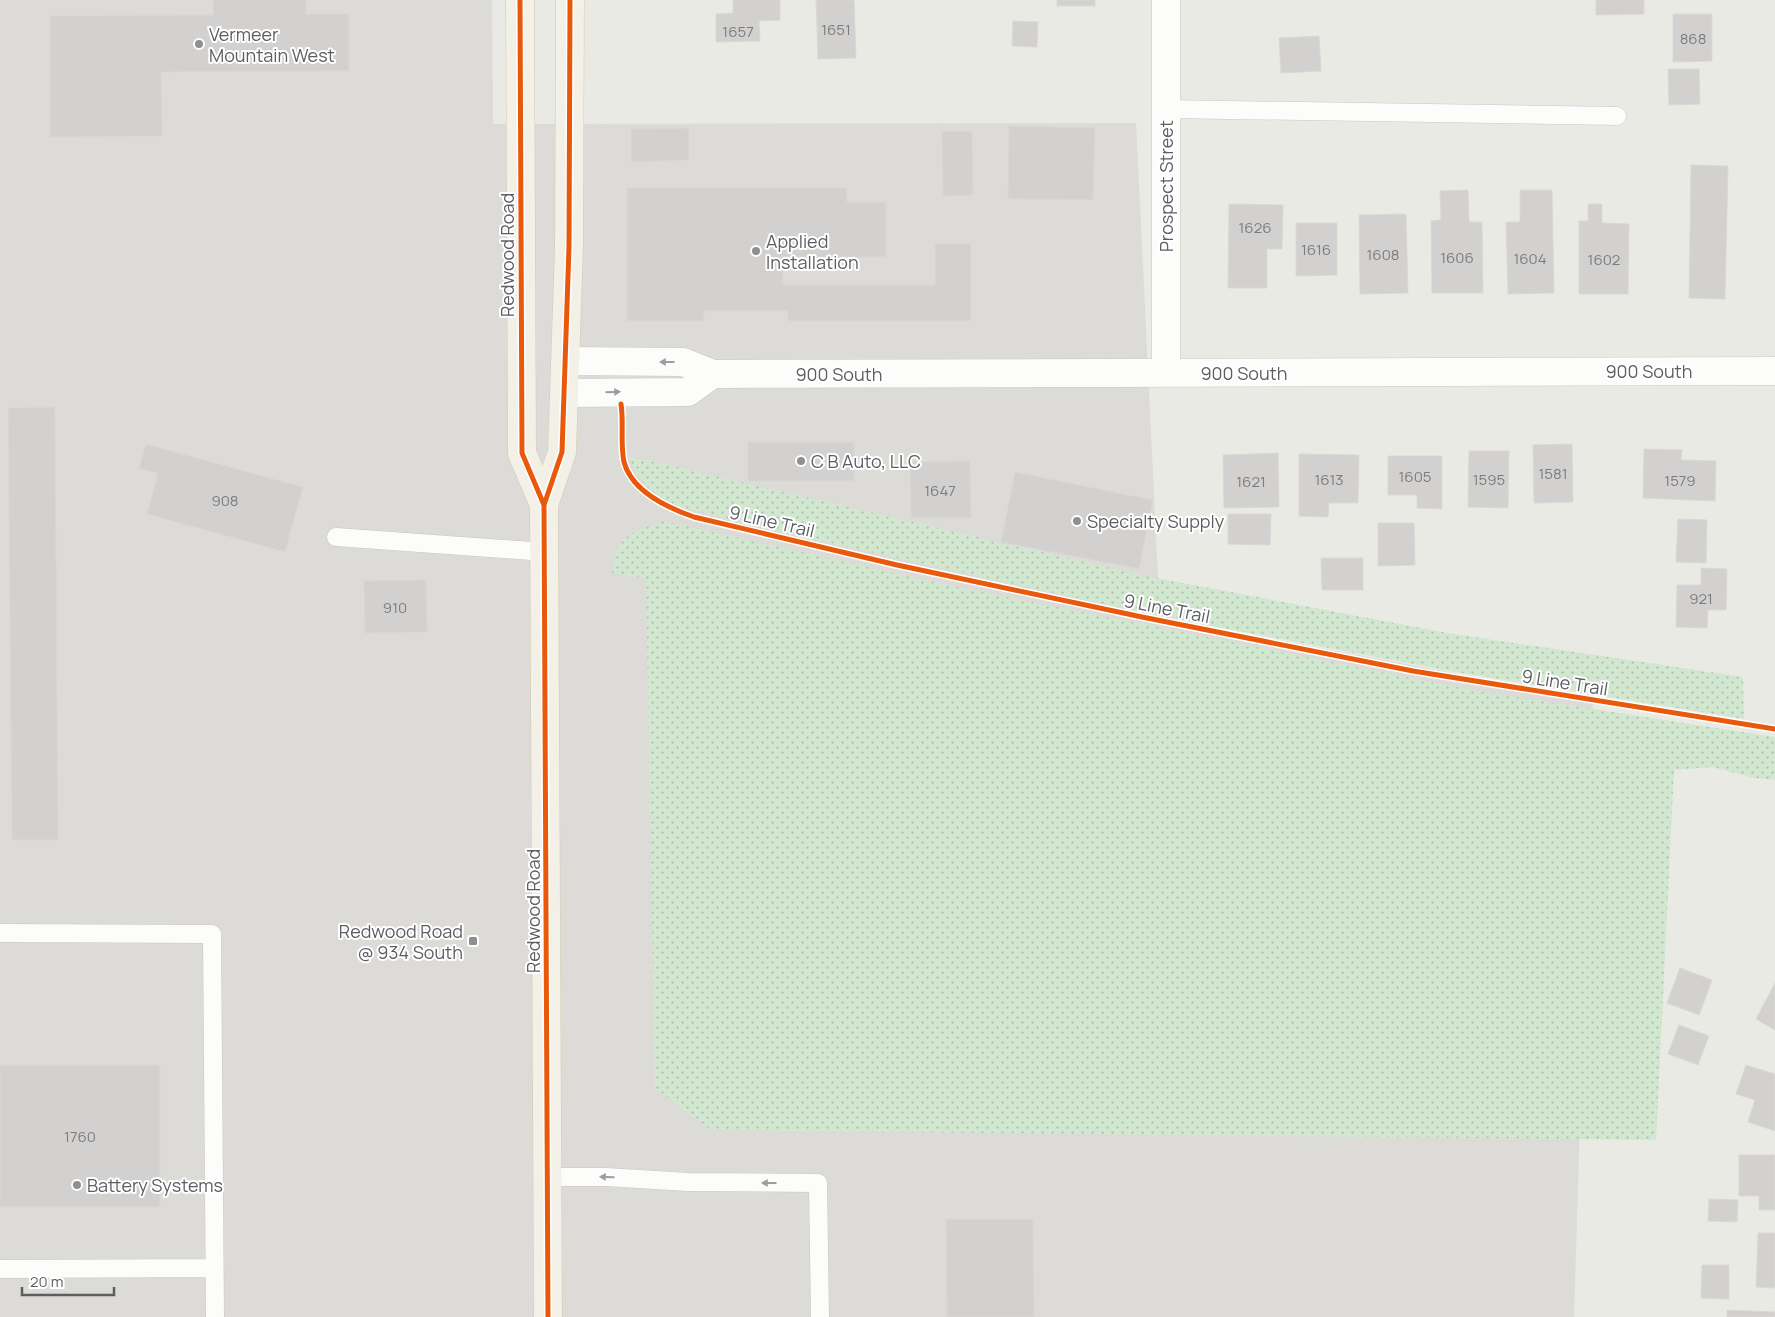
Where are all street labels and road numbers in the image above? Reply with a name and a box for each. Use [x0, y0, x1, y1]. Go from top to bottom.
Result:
street label: Prospect Street [1154, 120, 1178, 252]
street label: Redwood Road [495, 193, 519, 317]
street label: 900 South [1605, 359, 1693, 383]
street label: 900 South [1200, 361, 1288, 385]
street label: 900 South [795, 362, 883, 386]
street label: 9 Line Trail [727, 499, 817, 543]
street label: 9 Line Trail [1122, 588, 1212, 628]
street label: 9 Line Trail [1520, 663, 1610, 701]
street label: Redwood Road [521, 849, 545, 973]

